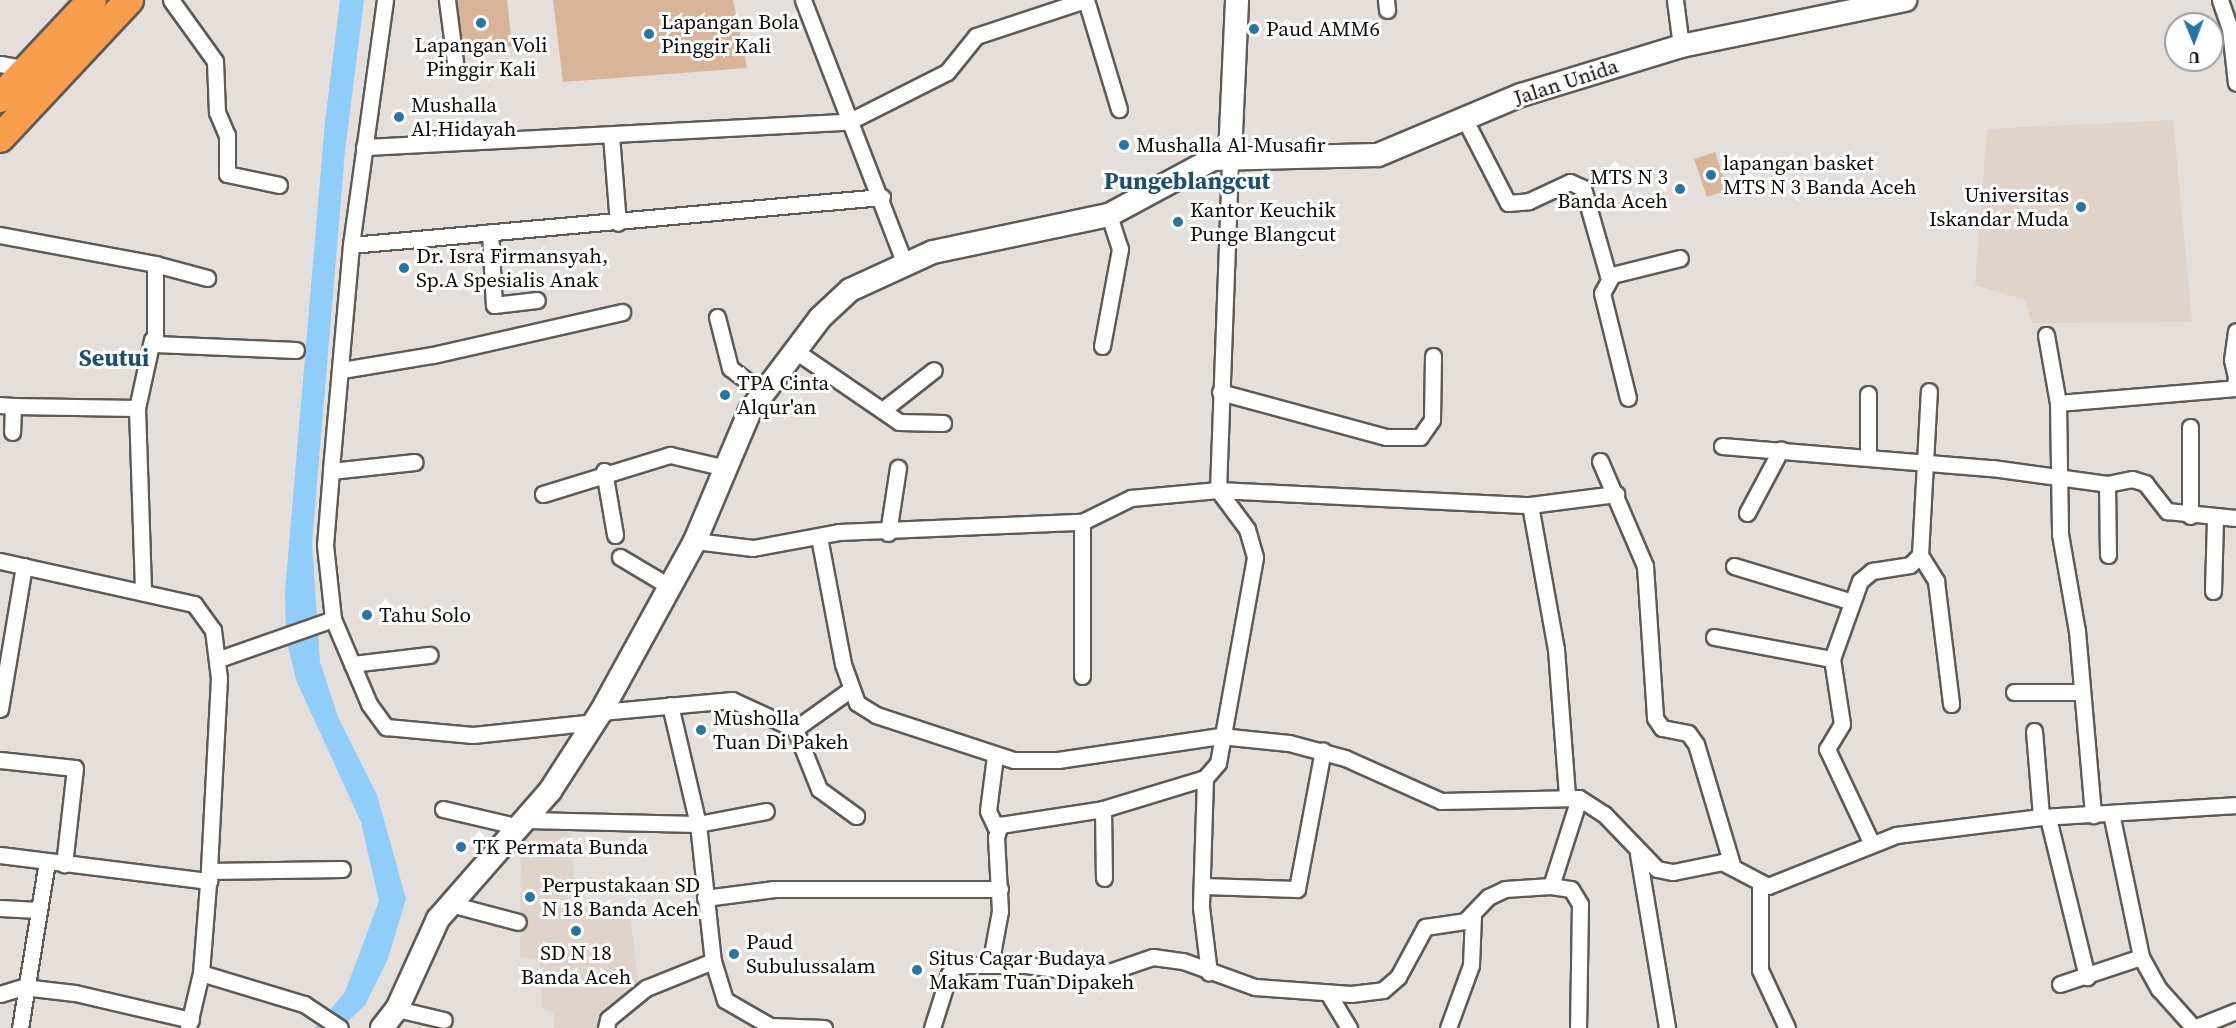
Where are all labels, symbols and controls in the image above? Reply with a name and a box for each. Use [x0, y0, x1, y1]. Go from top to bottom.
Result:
place label: Lapangan Bola Pinggir Kali [661, 9, 799, 59]
north arrow [2164, 12, 2224, 72]
marker: Lapangan Voli Pinggir Kali [474, 16, 488, 30]
place label: Paud AMM6 [1266, 16, 1380, 42]
marker: Paud AMM6 [1247, 22, 1261, 36]
marker: Lapangan Bola Pinggir Kali [642, 27, 656, 41]
place label: Lapangan Voli Pinggir Kali [414, 32, 548, 82]
text: U [2188, 47, 2200, 69]
street label: Jalan Unida [1511, 53, 1621, 111]
place label: Mushalla Al-Hidayah [411, 92, 516, 142]
marker: Mushalla Al-Hidayah [392, 110, 406, 124]
place label: Mushalla Al-Musafir [1136, 132, 1326, 158]
marker: Mushalla Al-Musafir [1117, 138, 1131, 152]
place label: lapangan basket MTS N 3 Banda Aceh [1723, 150, 1917, 200]
place label: MTS N 3 Banda Aceh [1557, 164, 1668, 214]
district label: Pungeblangcut [1104, 167, 1270, 195]
marker: lapangan basket MTS N 3 Banda Aceh [1704, 168, 1718, 182]
marker: MTS N 3 Banda Aceh [1673, 182, 1687, 196]
place label: Universitas Iskandar Muda [1929, 182, 2069, 232]
place label: Kantor Keuchik Punge Blangcut [1190, 197, 1336, 247]
marker: Universitas Iskandar Muda [2074, 200, 2088, 214]
marker: Kantor Keuchik Punge Blangcut [1171, 215, 1185, 229]
place label: Dr. Isra Firmansyah, Sp.A Spesialis Anak [416, 243, 608, 293]
marker: Dr. Isra Firmansyah, Sp.A Spesialis Anak [397, 261, 411, 275]
district label: Seutui [79, 344, 149, 372]
place label: TPA Cinta Alqur'an [737, 370, 829, 420]
marker: TPA Cinta Alqur'an [718, 388, 732, 402]
place label: Tahu Solo [379, 602, 471, 628]
marker: Tahu Solo [360, 608, 374, 622]
place label: Musholla Tuan Di Pakeh [713, 705, 849, 755]
marker: Musholla Tuan Di Pakeh [694, 723, 708, 737]
place label: TK Permata Bunda [473, 834, 648, 860]
marker: TK Permata Bunda [454, 840, 468, 854]
place label: Perpustakaan SD N 18 Banda Aceh [542, 872, 700, 922]
marker: Perpustakaan SD N 18 Banda Aceh [523, 890, 537, 904]
marker: SD N 18 Banda Aceh [569, 924, 583, 938]
place label: Paud Subulussalam [746, 929, 876, 979]
place label: SD N 18 Banda Aceh [521, 940, 631, 990]
place label: Situs Cagar Budaya Makam Tuan Dipakeh [929, 945, 1135, 995]
marker: Paud Subulussalam [727, 947, 741, 961]
marker: Situs Cagar Budaya Makam Tuan Dipakeh [910, 963, 924, 977]

